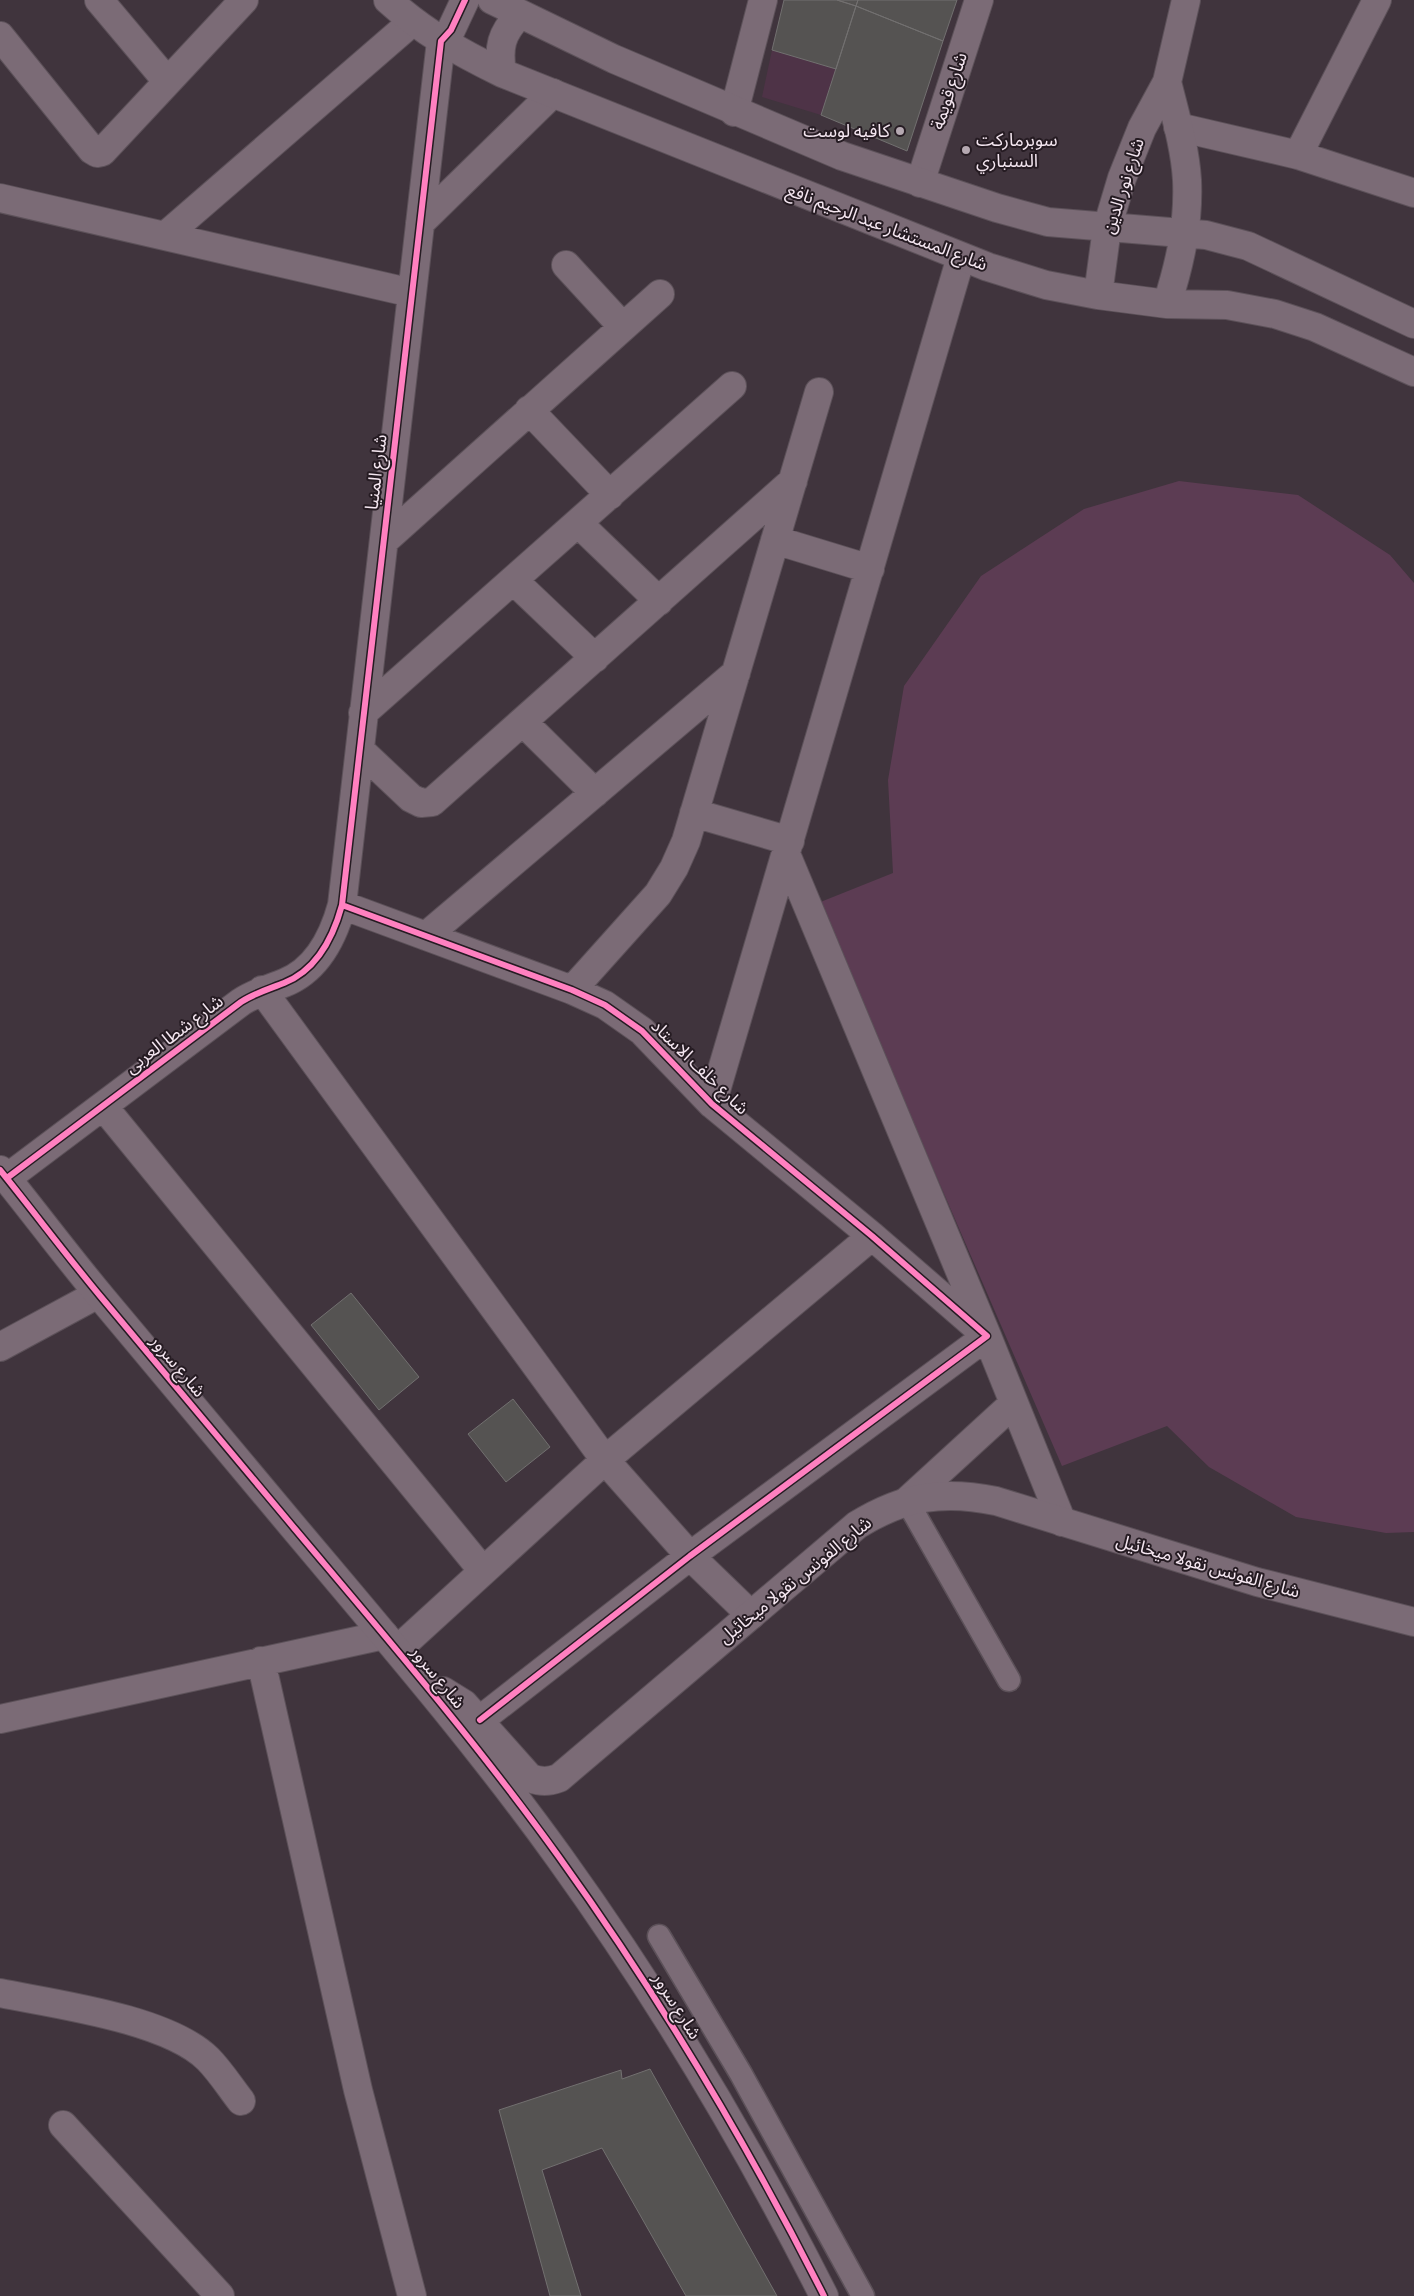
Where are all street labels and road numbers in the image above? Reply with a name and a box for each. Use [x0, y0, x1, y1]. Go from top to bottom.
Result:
street label: شارع قويمة [922, 48, 975, 133]
street label: شارع نور الدين [1093, 134, 1152, 238]
street label: شارع المستشار عبد الرحيم نافع [782, 175, 992, 278]
street label: شارع المنيا [356, 432, 395, 512]
street label: شارع شطا العربى [118, 987, 229, 1081]
street label: شارع خلف الاستاد [644, 1012, 756, 1121]
street label: شارع سرور [143, 1327, 213, 1404]
street label: شارع الفونس نقولا ميخائيل [712, 1508, 878, 1651]
street label: شارع الفونس نقولا ميخائيل [1113, 1525, 1304, 1606]
street label: شارع سرور [403, 1638, 473, 1715]
street label: شارع سرور [645, 1966, 709, 2045]

